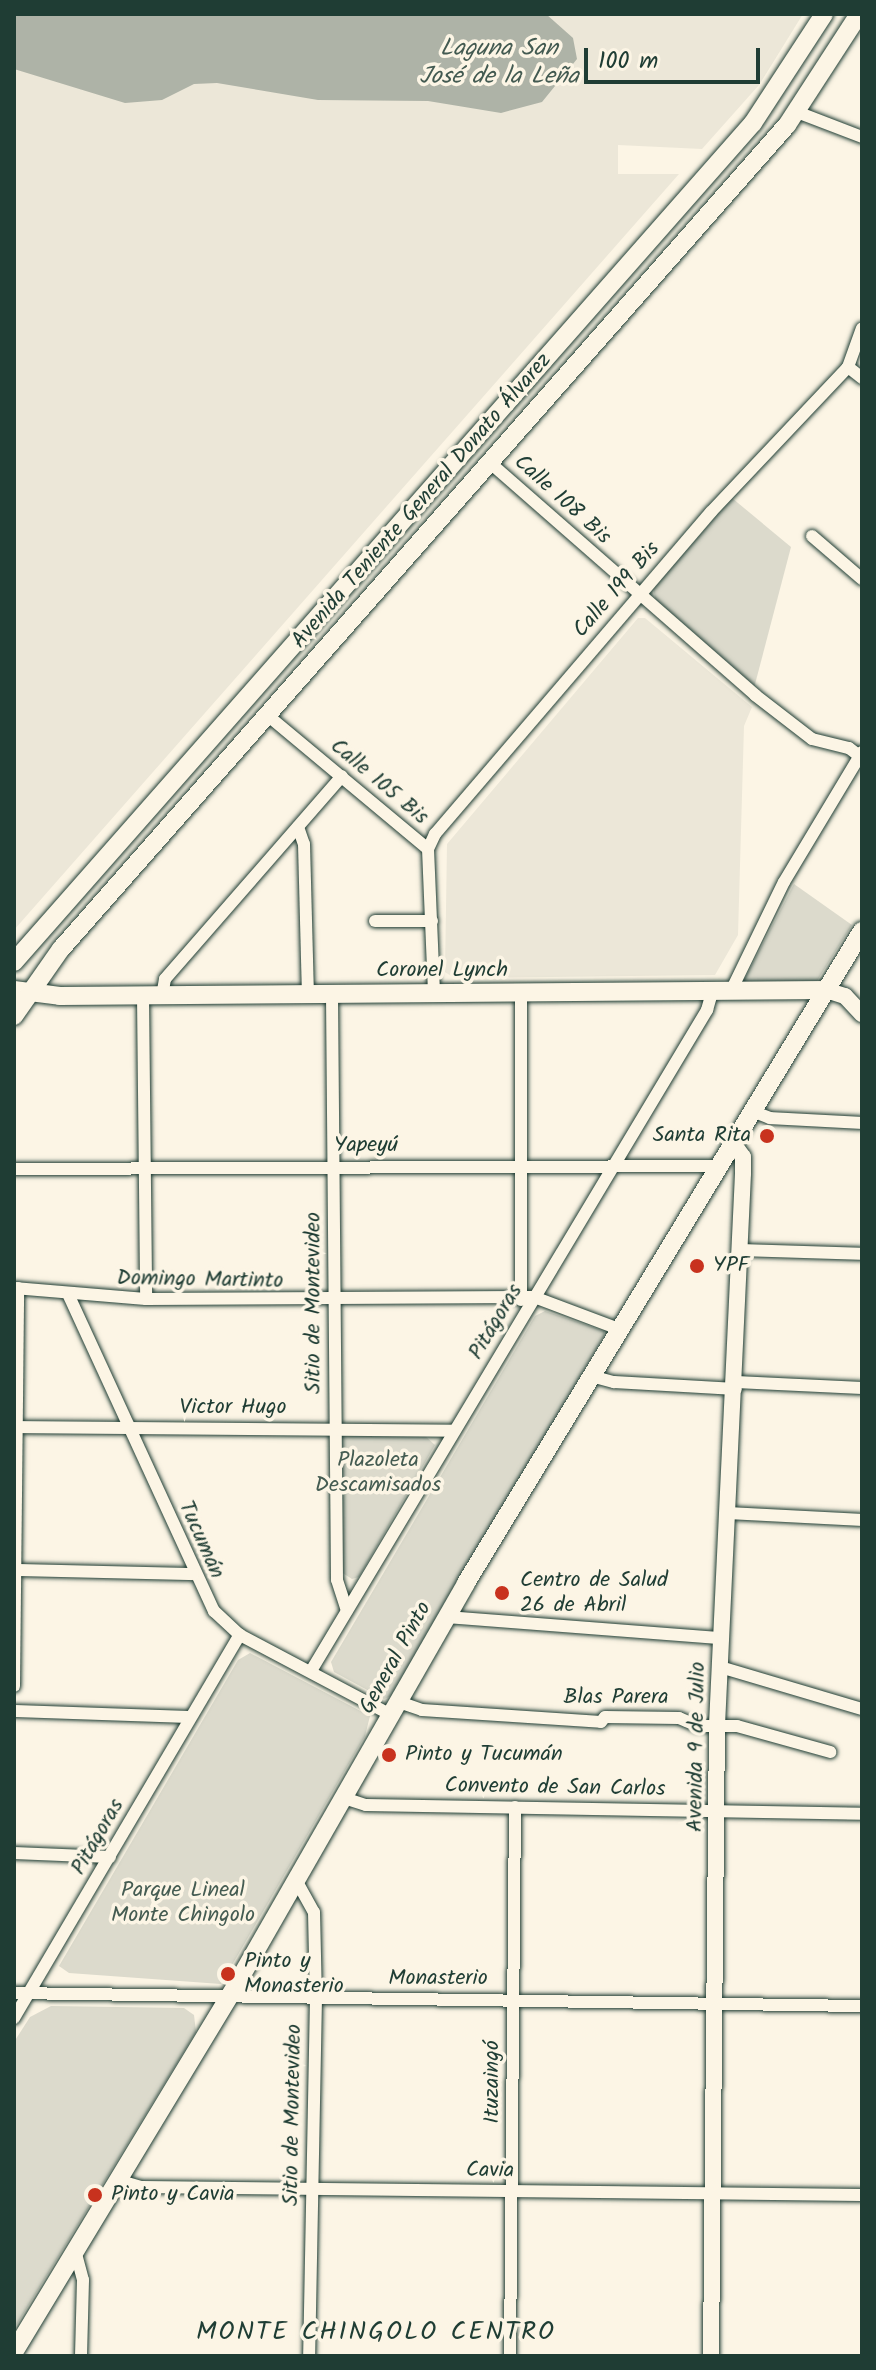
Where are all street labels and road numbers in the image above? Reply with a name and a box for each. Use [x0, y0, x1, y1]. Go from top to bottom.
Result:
street label: Avenida Teniente General Donato Álvarez [287, 348, 557, 654]
street label: Calle 108 Bis [508, 450, 616, 550]
street label: Calle 199 Bis [568, 537, 666, 643]
street label: Calle 105 Bis [324, 733, 434, 831]
street label: Coronel Lynch [376, 958, 508, 984]
street label: Yapeyú [334, 1133, 398, 1159]
street label: Sitio de Montevideo [301, 1212, 327, 1394]
street label: Domingo Martinto [116, 1265, 284, 1295]
street label: Pitágoras [463, 1279, 529, 1365]
street label: Victor Hugo [179, 1395, 287, 1421]
street label: Tucumán [172, 1497, 230, 1583]
street label: General Pinto [354, 1597, 438, 1719]
street label: Avenida 9 de Julio [682, 1662, 712, 1832]
street label: Blas Parera [564, 1685, 668, 1711]
street label: Convento de San Carlos [444, 1773, 666, 1803]
street label: Pitágoras [66, 1794, 130, 1880]
street label: Monasterio [388, 1966, 488, 1992]
street label: Sitio de Montevideo [278, 2024, 308, 2206]
street label: Ituzaingó [480, 2040, 506, 2124]
street label: Cavia [466, 2157, 514, 2185]

